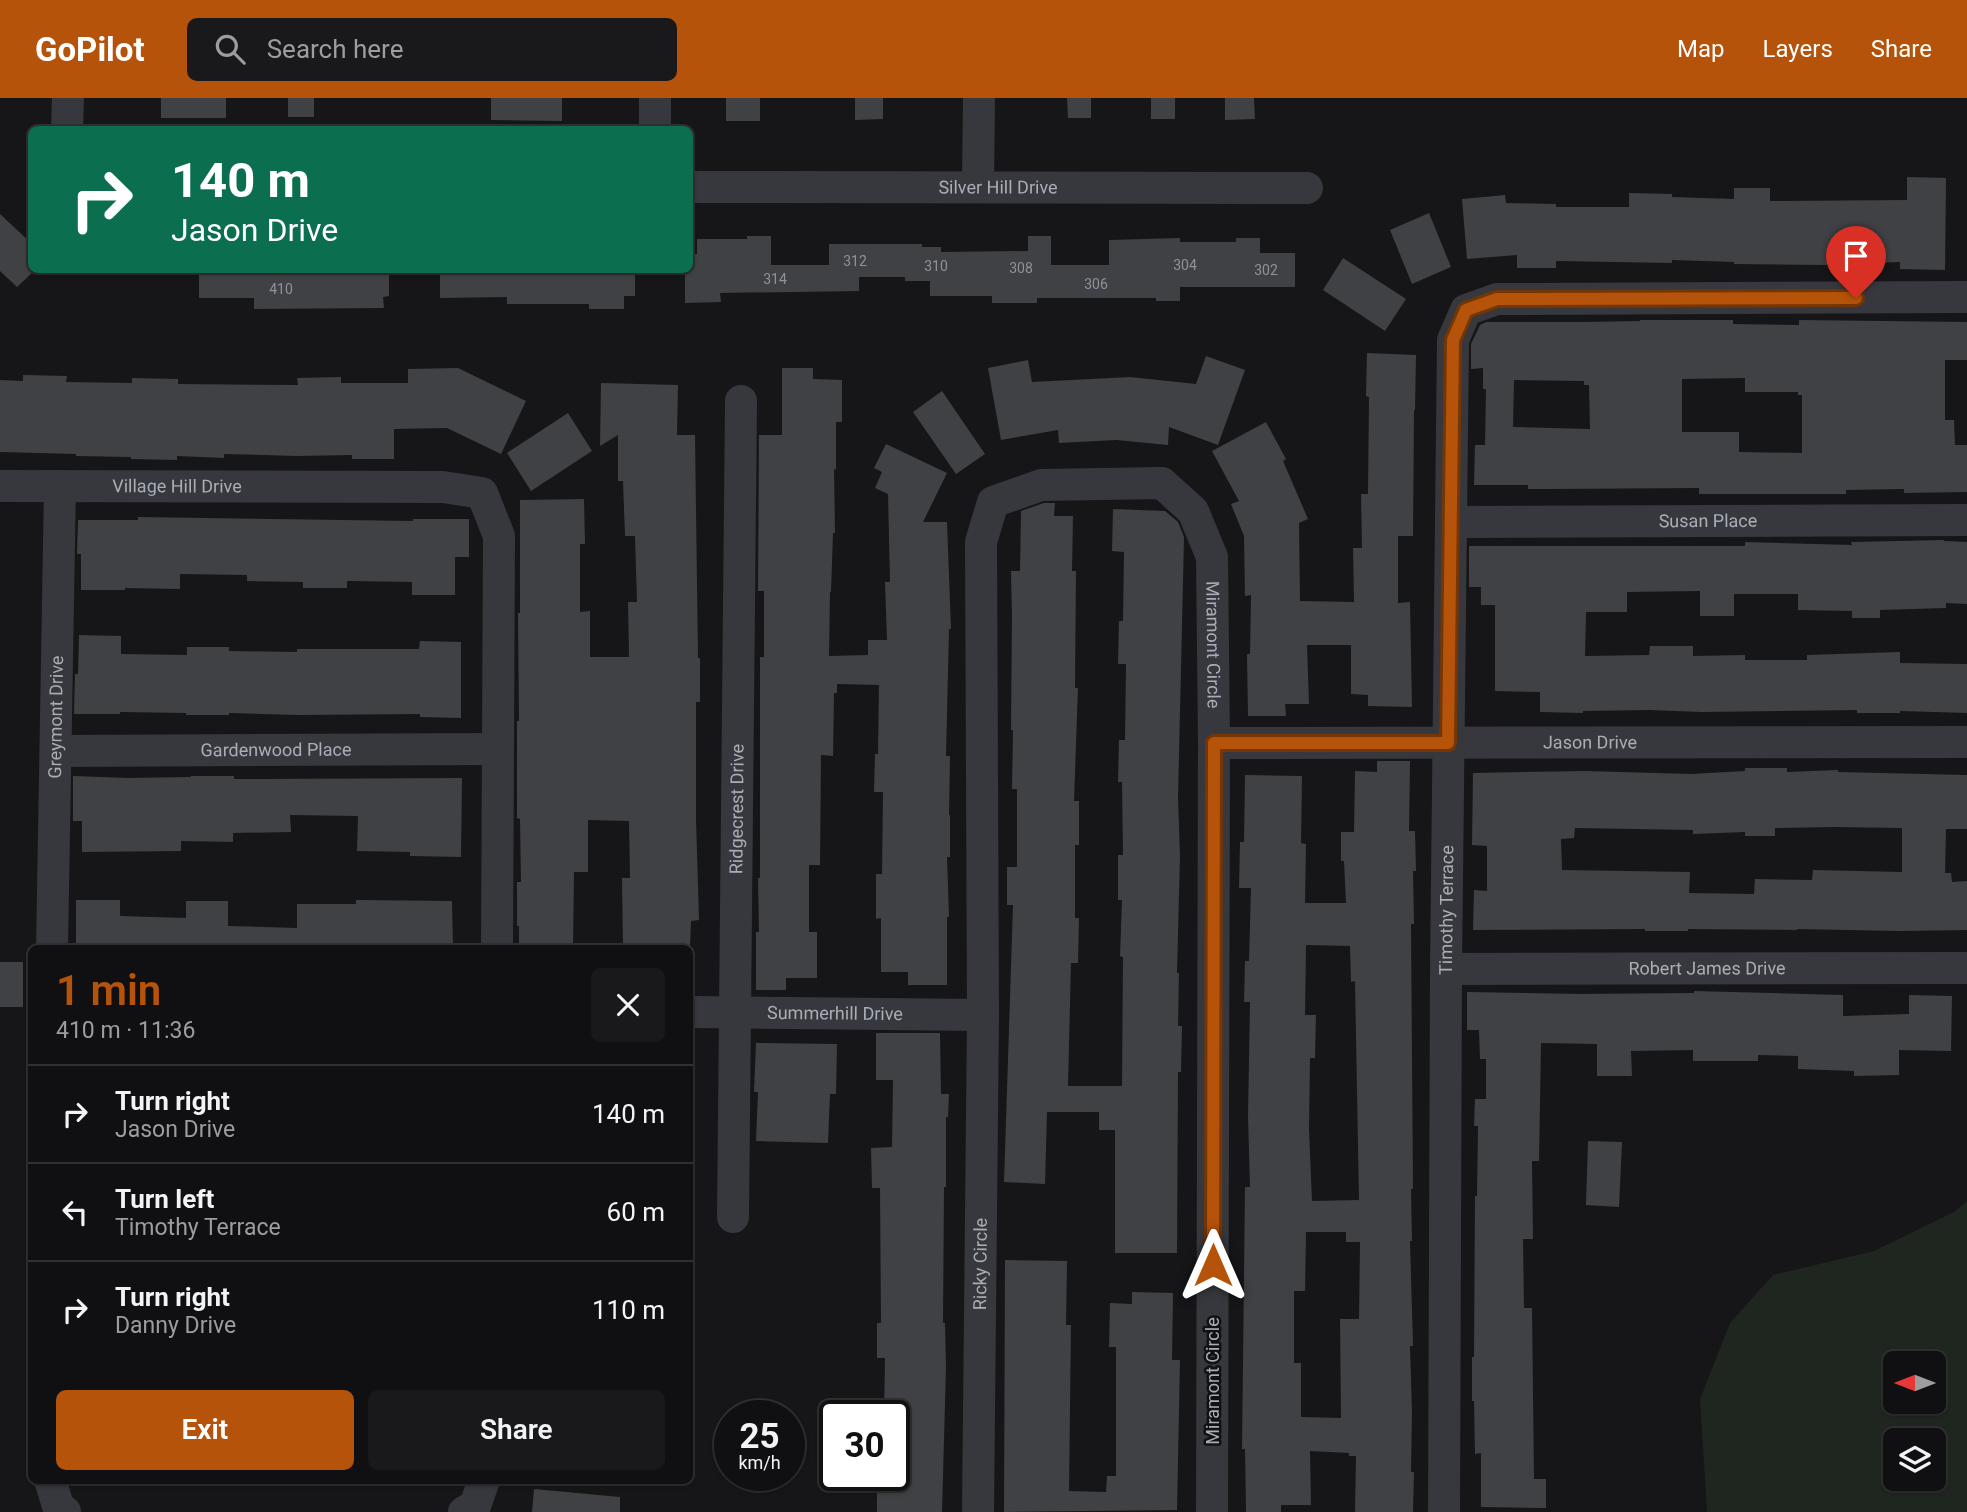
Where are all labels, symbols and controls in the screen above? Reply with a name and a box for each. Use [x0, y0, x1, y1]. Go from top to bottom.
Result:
search box [187, 18, 677, 81]
text: GoPilot [35, 30, 145, 69]
icon: search [211, 30, 249, 68]
text: Search here [267, 34, 403, 64]
text: Map [1677, 35, 1725, 63]
text: Layers [1763, 35, 1833, 63]
text: Share [1871, 35, 1932, 63]
text: 140 m [171, 152, 310, 209]
icon: right [56, 154, 147, 245]
street label: Silver Hill Drive [938, 176, 1058, 198]
text: Jason Drive [171, 211, 338, 249]
pin [1826, 226, 1886, 298]
icon: arrive [1837, 237, 1875, 275]
house number: 312 [843, 253, 867, 269]
house number: 304 [1173, 257, 1197, 273]
house number: 310 [924, 258, 948, 274]
house number: 308 [1009, 260, 1033, 276]
house number: 302 [1254, 262, 1278, 278]
house number: 314 [763, 271, 787, 287]
house number: 306 [1084, 276, 1108, 292]
house number: 410 [269, 281, 293, 297]
street label: Village Hill Drive [112, 475, 242, 497]
street label: Susan Place [1659, 510, 1757, 531]
street label: Miramont Circle [1202, 581, 1225, 709]
street label: Greymont Drive [44, 655, 67, 779]
street label: Jason Drive [1543, 731, 1637, 753]
street label: Gardenwood Place [201, 739, 351, 760]
street label: Ridgecrest Drive [725, 744, 748, 874]
street label: Timothy Terrace [1435, 845, 1457, 975]
street label: Robert James Drive [1628, 957, 1786, 979]
text: 1 min [56, 966, 161, 1015]
button: close [591, 968, 665, 1042]
street label: Summerhill Drive [767, 1002, 903, 1024]
text: 410 m · 11:36 [56, 1017, 195, 1044]
text: Turn right [115, 1086, 230, 1116]
icon: right [56, 1095, 94, 1133]
text: 140 m [592, 1099, 665, 1129]
text: Jason Drive [115, 1116, 235, 1143]
text: Turn left [115, 1184, 214, 1214]
icon: left [56, 1193, 94, 1231]
text: 60 m [607, 1197, 665, 1227]
text: Timothy Terrace [115, 1214, 281, 1241]
street label: Ricky Circle [969, 1218, 991, 1310]
position arrow [1176, 1228, 1250, 1302]
text: Turn right [115, 1282, 230, 1312]
icon: right [56, 1291, 94, 1329]
text: 110 m [592, 1295, 665, 1325]
text: Danny Drive [115, 1312, 236, 1339]
street label: Miramont Circle [1202, 1317, 1223, 1445]
north arrow [1883, 1351, 1946, 1414]
map controls [1883, 1351, 1946, 1491]
button: Exit [56, 1390, 354, 1470]
button: Share [368, 1390, 665, 1470]
speed limit sign: 30 [819, 1400, 910, 1491]
text: 25 [739, 1416, 780, 1457]
button: layers [1883, 1428, 1946, 1491]
text: km/h [738, 1452, 781, 1473]

